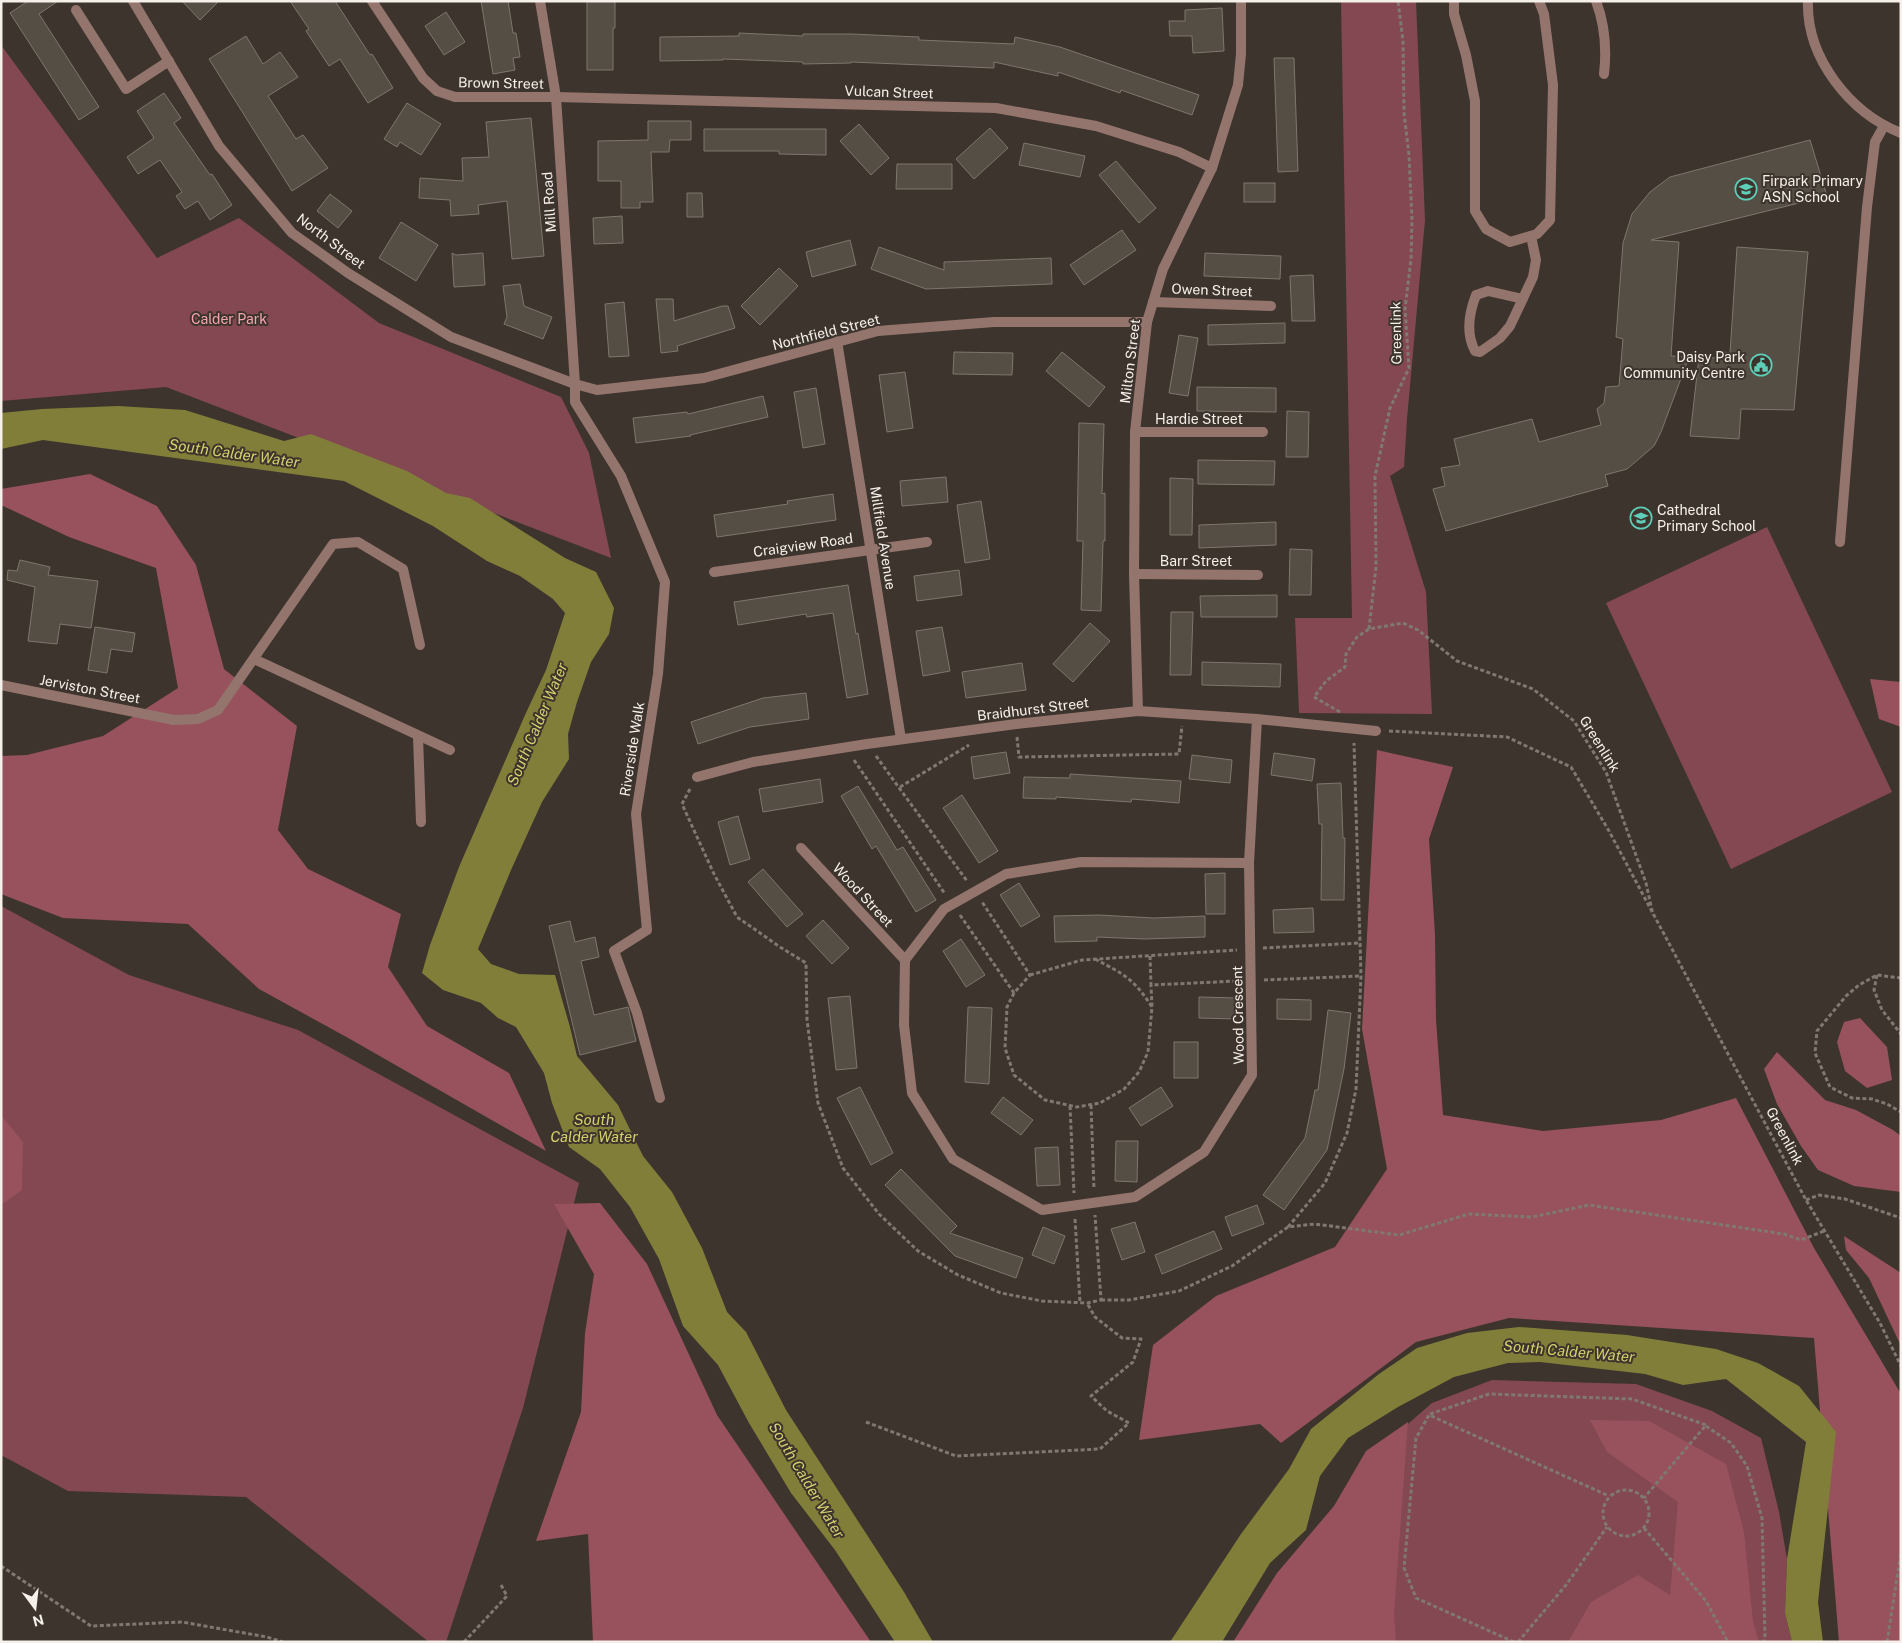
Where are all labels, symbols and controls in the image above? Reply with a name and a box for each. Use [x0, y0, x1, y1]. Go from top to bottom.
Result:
street label: Brown Street [458, 74, 544, 92]
street label: Vulcan Street [844, 82, 934, 102]
street label: Mill Road [539, 171, 559, 233]
place label: Firpark Primary ASN School [1762, 173, 1864, 205]
school or university icon: Firpark Primary ASN School [1734, 177, 1758, 201]
street label: North Street [294, 210, 368, 272]
street label: Owen Street [1171, 281, 1253, 299]
street label: Greenlink [1387, 301, 1405, 365]
park label: Calder Park [191, 311, 267, 327]
street label: Northfield Street [771, 311, 881, 353]
street label: Milton Street [1117, 318, 1143, 404]
place label: Daisy Park Community Centre [1623, 349, 1745, 381]
public building icon: Daisy Park Community Centre [1749, 353, 1773, 377]
street label: Hardie Street [1155, 411, 1243, 427]
water label: South Calder Water [168, 435, 301, 471]
street label: Millfield Avenue [867, 485, 899, 591]
place label: Cathedral Primary School [1657, 502, 1756, 534]
school or university icon: Cathedral Primary School [1629, 506, 1653, 530]
street label: Craigview Road [752, 530, 854, 560]
street label: Barr Street [1160, 553, 1232, 569]
water label: South Calder Water [503, 660, 571, 788]
street label: Jerviston Street [38, 671, 142, 707]
street label: Braidhurst Street [976, 694, 1090, 724]
street label: Riverside Walk [617, 700, 647, 797]
street label: Greenlink [1576, 713, 1624, 775]
street label: Wood Street [829, 860, 897, 930]
street label: Wood Crescent [1229, 965, 1247, 1065]
street label: Greenlink [1763, 1104, 1807, 1168]
water label: South Calder Water [550, 1111, 638, 1145]
water label: South Calder Water [1503, 1337, 1636, 1365]
water label: South Calder Water [766, 1419, 848, 1541]
north arrow [10, 1583, 60, 1633]
text: N [31, 1611, 46, 1630]

